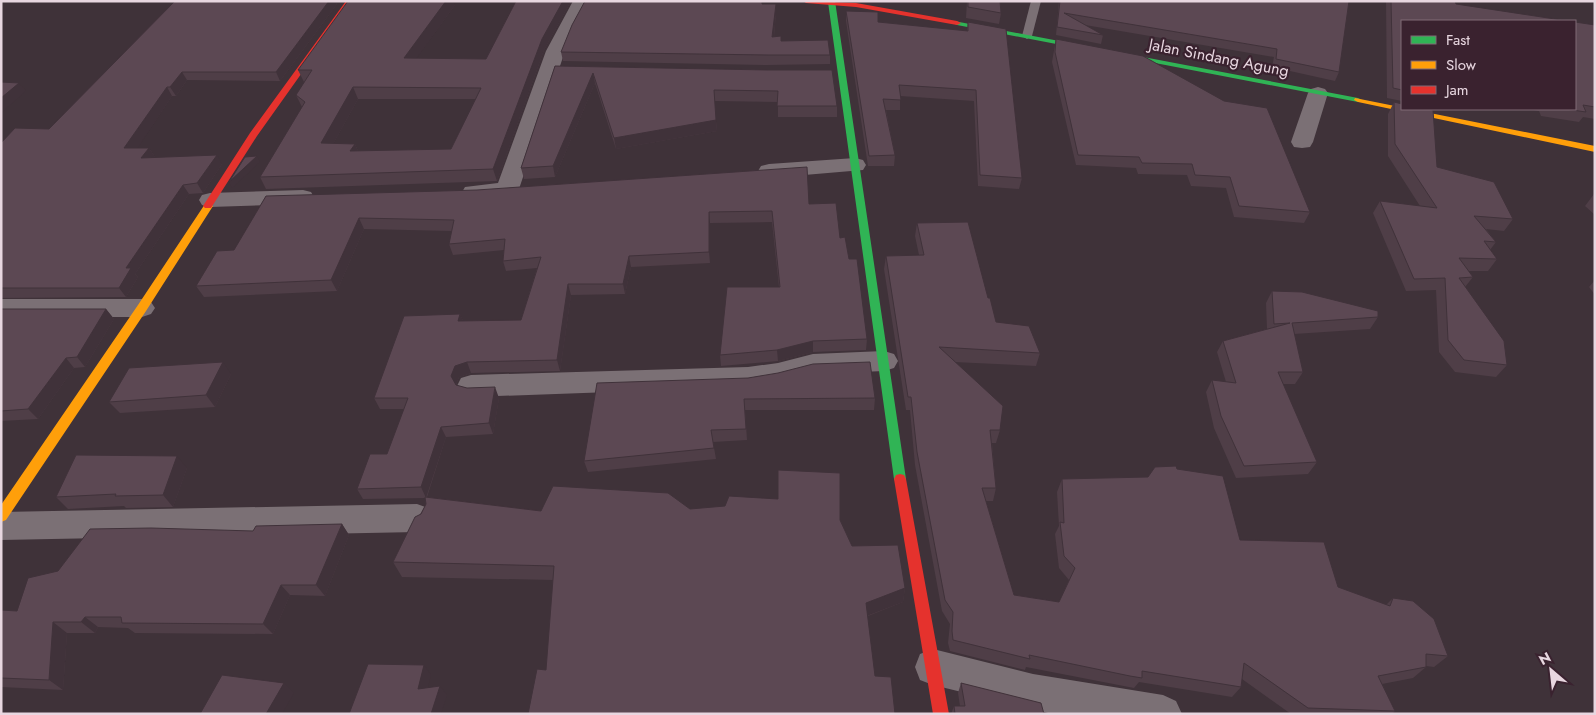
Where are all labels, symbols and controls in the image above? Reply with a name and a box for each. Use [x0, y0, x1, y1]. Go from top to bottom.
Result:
legend [1401, 20, 1576, 110]
text: Fast [1446, 29, 1470, 51]
street label: Jalan Sindang Agung [1145, 32, 1291, 82]
text: Slow [1446, 54, 1477, 76]
text: Jam [1444, 79, 1469, 101]
north arrow [1526, 645, 1576, 695]
text: N [1535, 647, 1555, 670]

